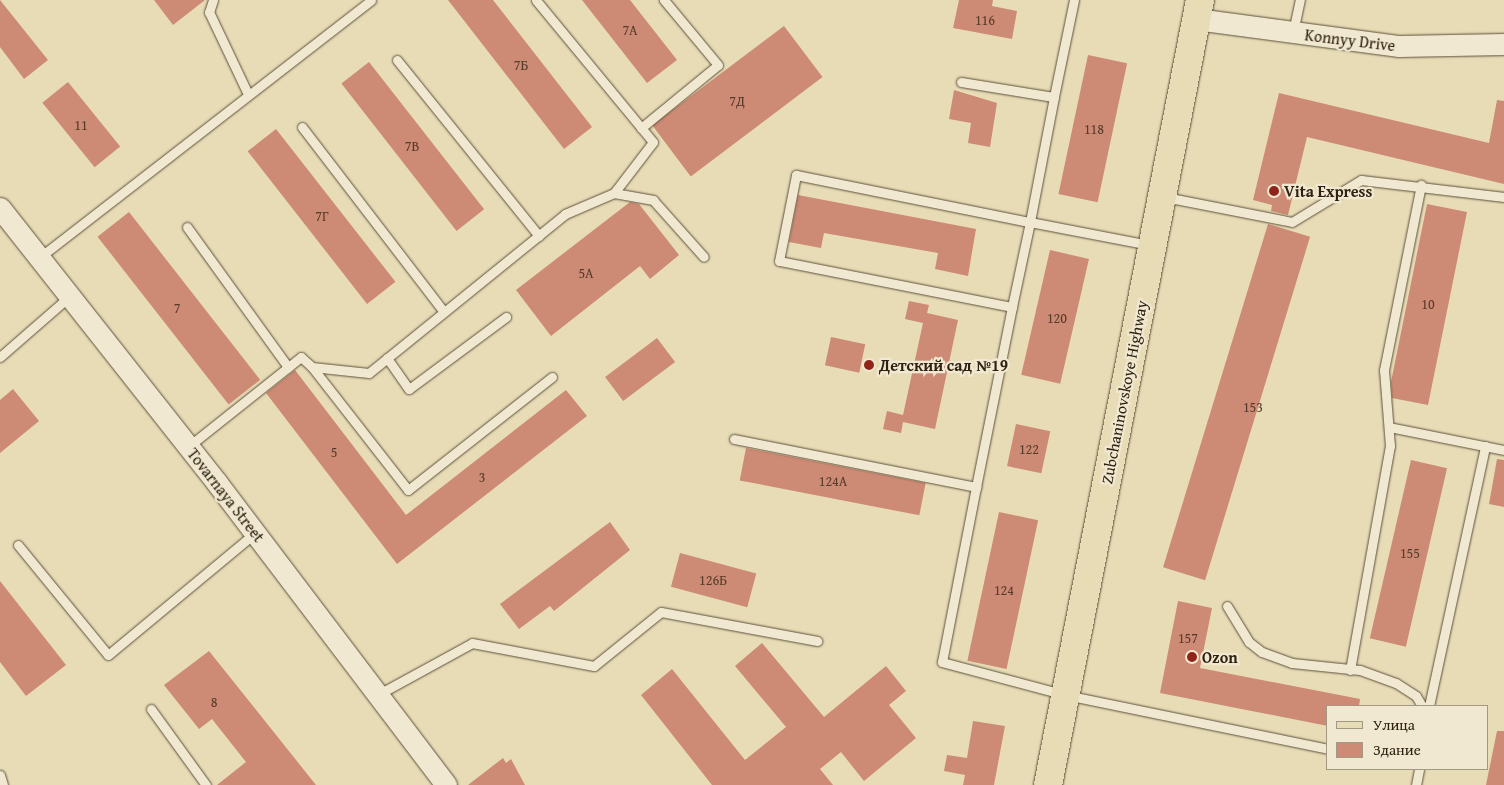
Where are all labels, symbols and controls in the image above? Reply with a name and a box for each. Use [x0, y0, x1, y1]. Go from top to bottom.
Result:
house number: 116 [975, 12, 995, 28]
house number: 7А [622, 22, 638, 38]
street label: Konnyy Drive [1304, 25, 1396, 55]
house number: 7Б [514, 57, 528, 73]
house number: 7Д [729, 93, 745, 109]
house number: 11 [74, 117, 88, 133]
house number: 118 [1084, 121, 1104, 137]
house number: 7В [405, 138, 419, 154]
place label: Vita Express [1284, 181, 1372, 201]
marker: Vita Express [1268, 185, 1280, 197]
house number: 7Г [315, 208, 329, 224]
house number: 5А [578, 265, 594, 281]
house number: 10 [1421, 296, 1435, 312]
street label: Zubchaninovskoye Highway [1097, 298, 1151, 486]
house number: 7 [174, 300, 180, 316]
house number: 120 [1047, 310, 1067, 326]
place label: Детский сад №19 [879, 355, 1008, 375]
marker: Детский сад №19 [863, 359, 875, 371]
house number: 153 [1243, 399, 1263, 415]
house number: 122 [1019, 441, 1039, 457]
street label: Tovarnaya Street [183, 444, 269, 546]
house number: 5 [331, 444, 337, 460]
house number: 3 [479, 469, 485, 485]
house number: 124А [819, 473, 847, 489]
house number: 155 [1400, 545, 1420, 561]
house number: 126Б [699, 572, 727, 588]
house number: 124 [994, 582, 1014, 598]
house number: 157 [1178, 630, 1198, 646]
place label: Ozon [1202, 647, 1238, 667]
marker: Ozon [1186, 651, 1198, 663]
house number: 8 [211, 694, 217, 710]
legend [1326, 705, 1489, 770]
text: Улица [1373, 714, 1415, 735]
text: Здание [1373, 739, 1421, 760]

